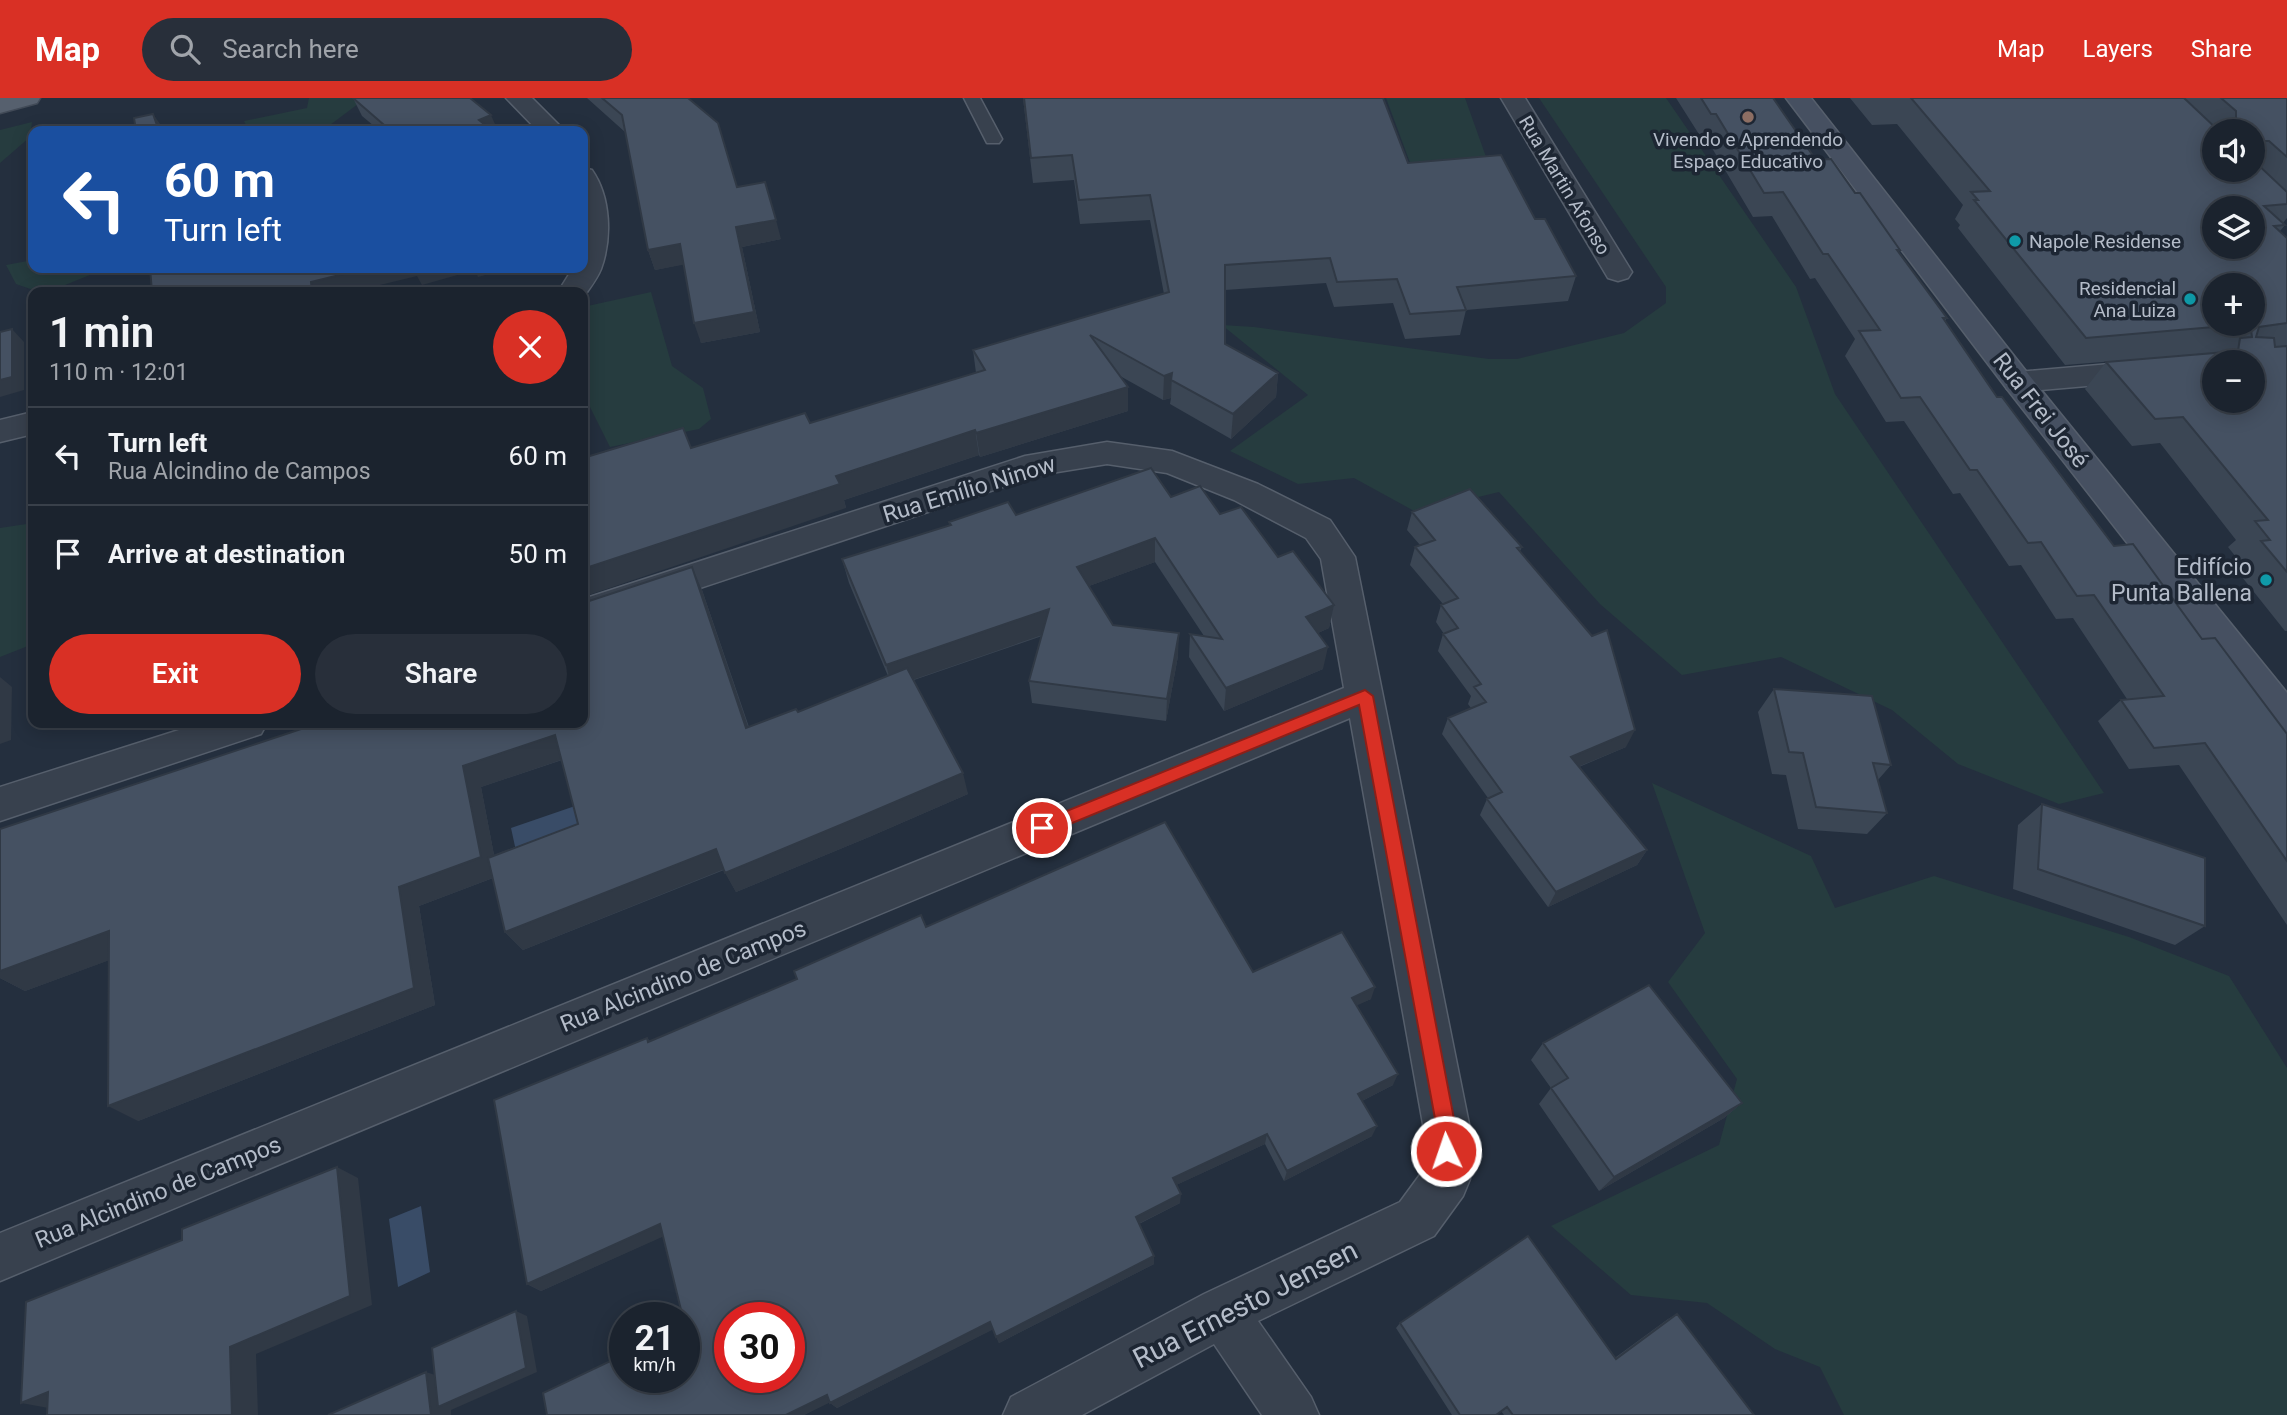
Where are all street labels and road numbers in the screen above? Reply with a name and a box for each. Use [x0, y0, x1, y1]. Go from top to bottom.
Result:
street label: Rua Martin Afonso [1514, 112, 1615, 259]
street label: Rua Frei José [1987, 347, 2094, 473]
street label: Rua Emílio Ninow [880, 450, 1059, 529]
street label: Rua Alcindino de Campos [556, 915, 810, 1038]
street label: Rua Alcindino de Campos [31, 1131, 285, 1254]
street label: Rua Ernesto Jensen [1128, 1234, 1363, 1375]

